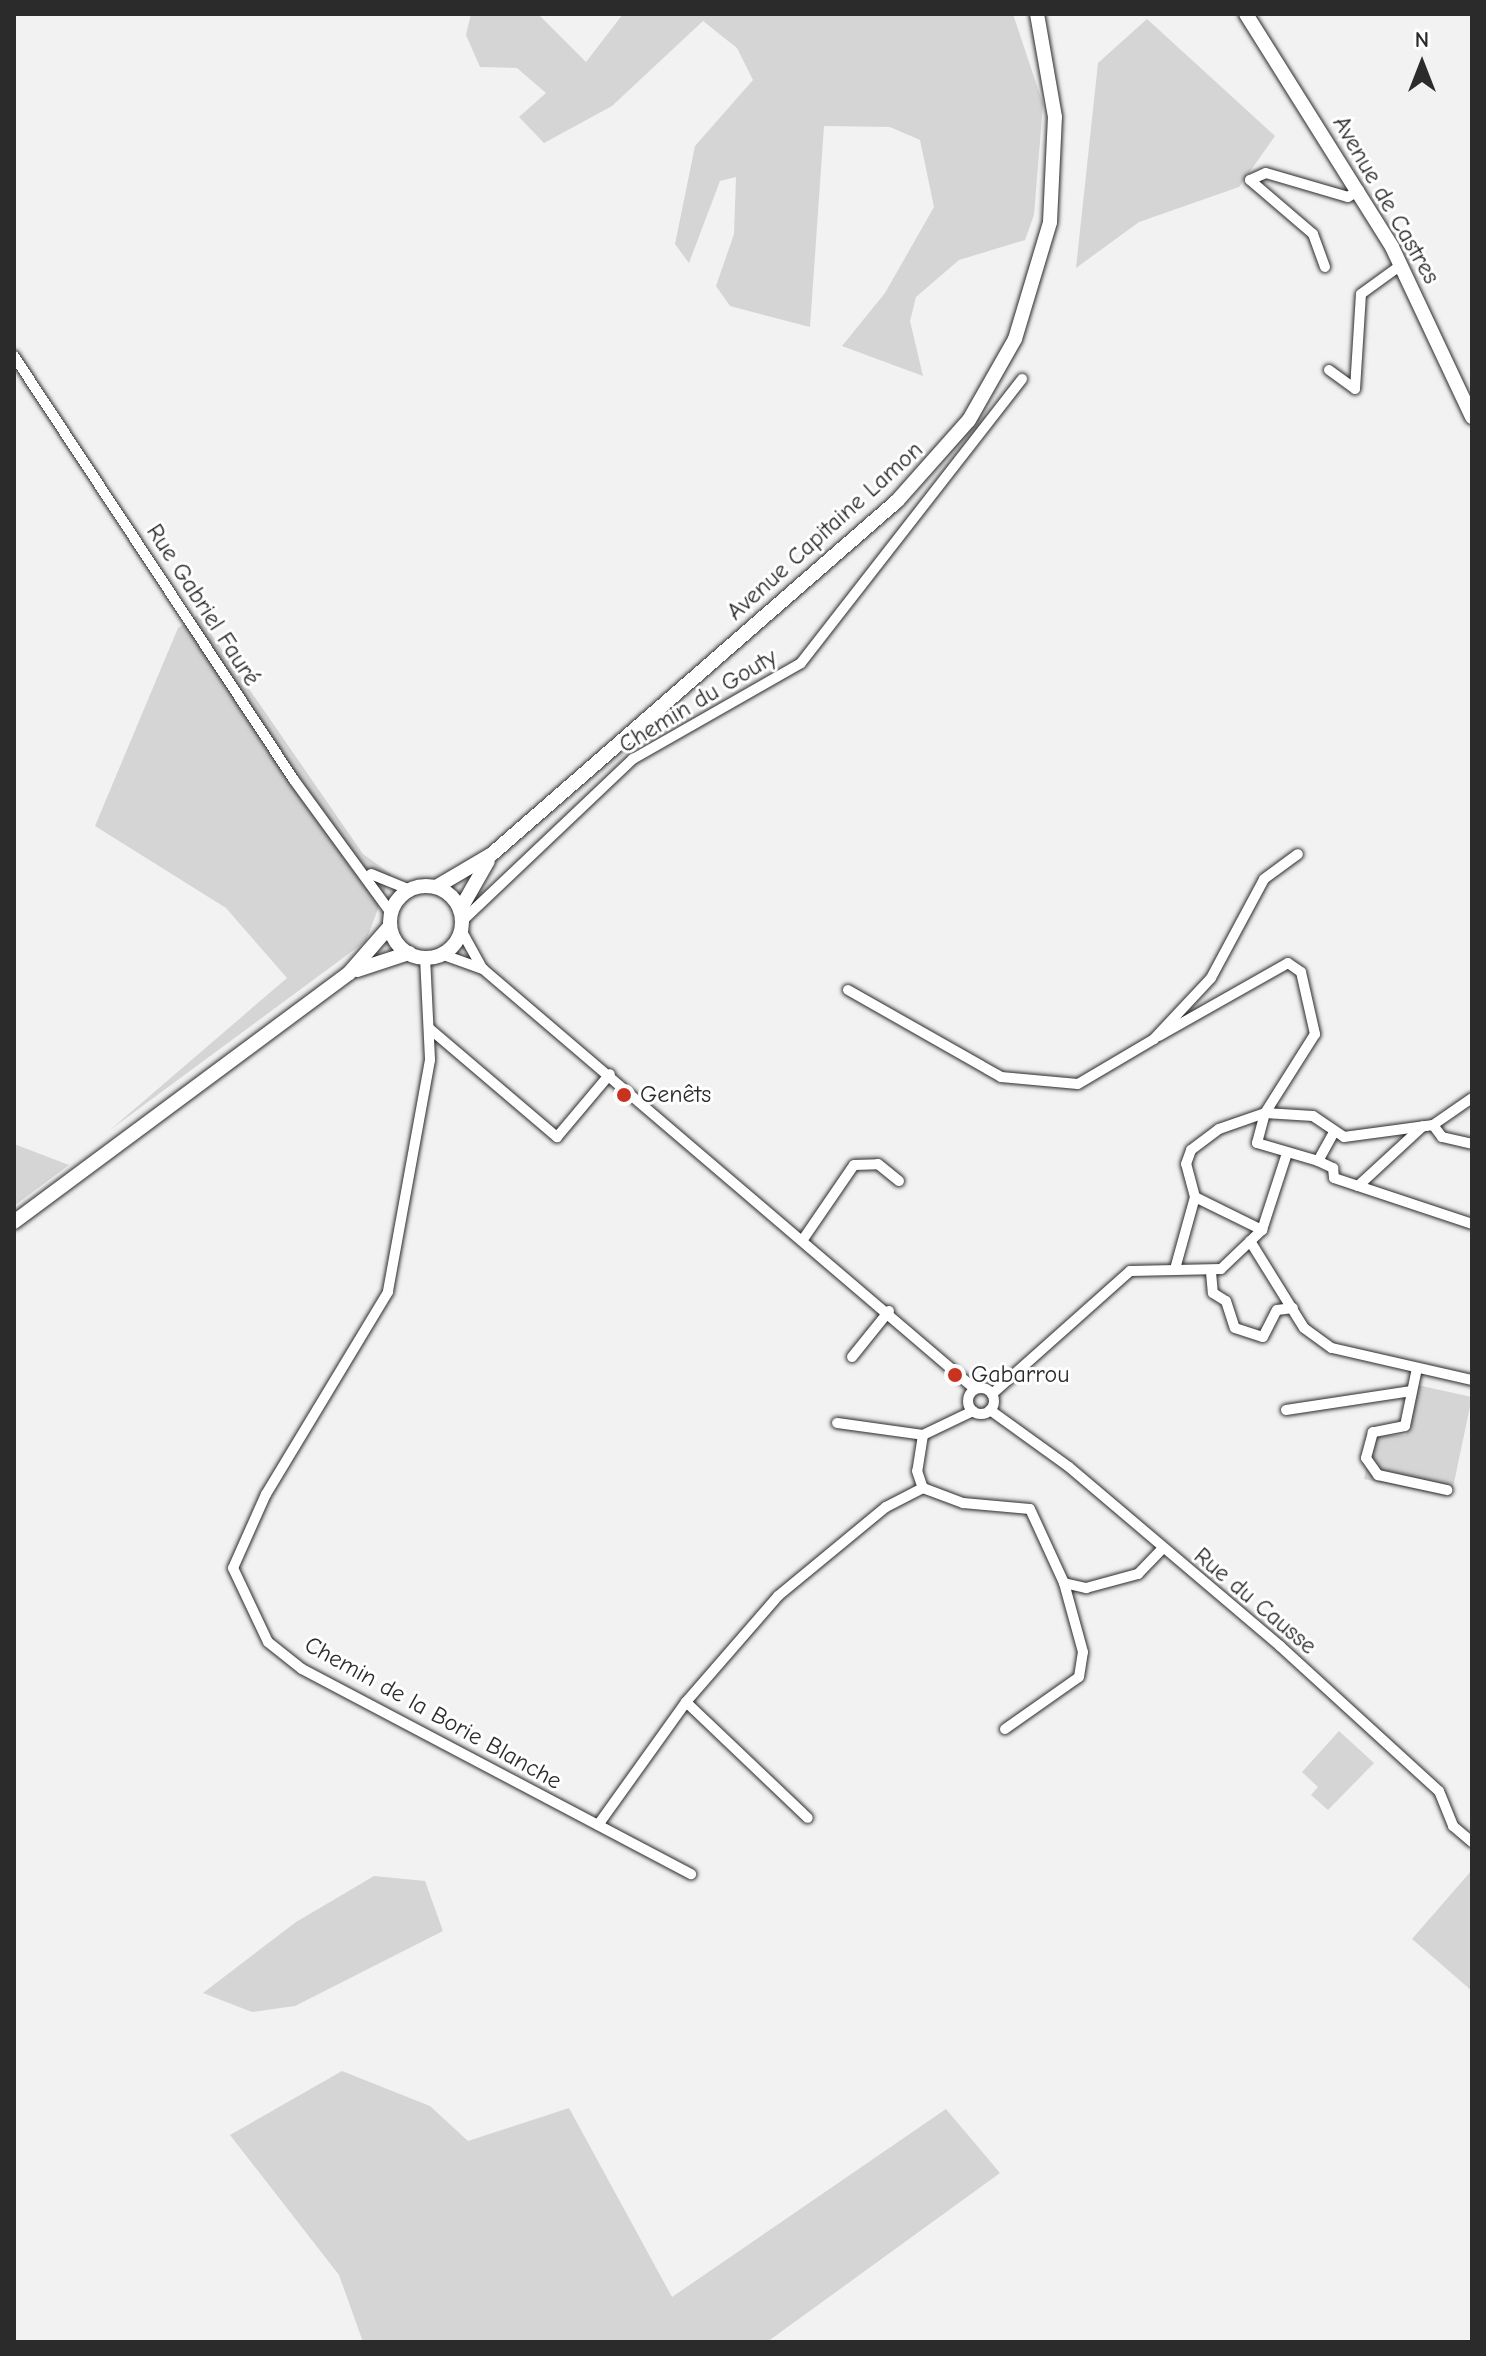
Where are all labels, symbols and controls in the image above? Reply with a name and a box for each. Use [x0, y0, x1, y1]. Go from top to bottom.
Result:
north arrow [1382, 24, 1462, 104]
text: N [1415, 27, 1429, 53]
street label: Avenue de Castres [1326, 111, 1446, 289]
street label: Avenue Capitaine Lamon [721, 435, 929, 627]
street label: Rue Gabriel Fauré [140, 519, 266, 691]
street label: Chemin du Gouty [614, 643, 782, 759]
place label: Genêts [640, 1081, 711, 1109]
marker: Genêts [615, 1086, 633, 1104]
place label: Gabarrou [971, 1361, 1069, 1389]
marker: Gabarrou [946, 1366, 964, 1384]
street label: Rue du Causse [1188, 1541, 1322, 1661]
street label: Chemin de la Borie Blanche [299, 1630, 567, 1796]

